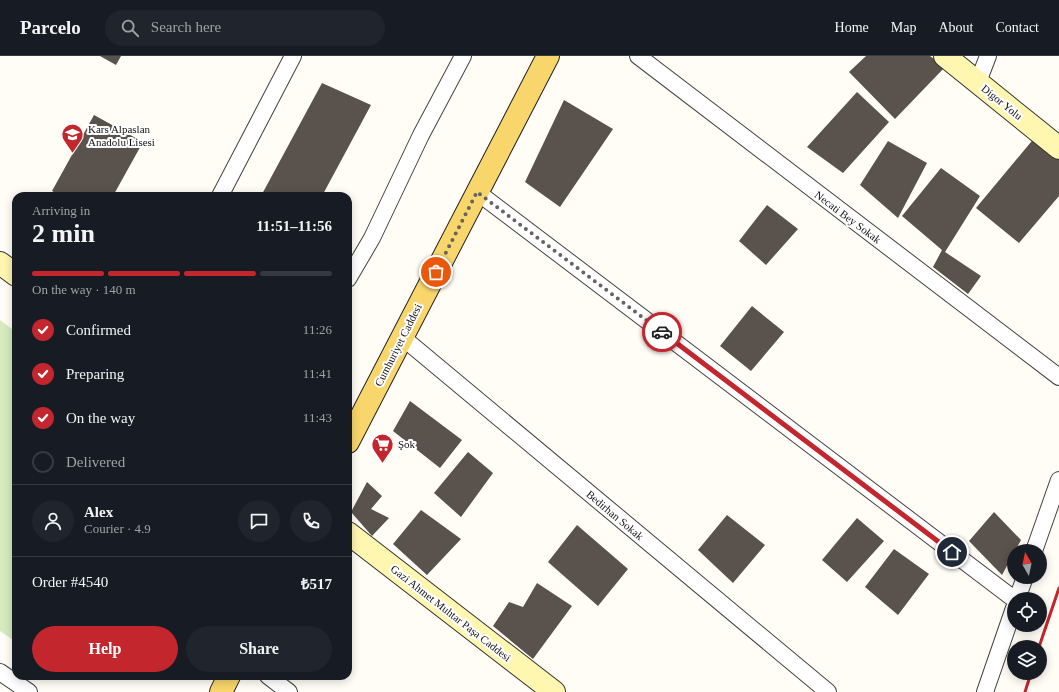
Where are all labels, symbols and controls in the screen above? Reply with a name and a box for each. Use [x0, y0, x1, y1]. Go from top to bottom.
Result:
search box [105, 10, 385, 46]
text: Parcelo [20, 17, 81, 38]
icon: search [119, 17, 141, 39]
text: Search here [151, 19, 221, 35]
text: Home [835, 20, 869, 35]
text: Map [891, 20, 916, 35]
text: About [938, 20, 973, 35]
text: Contact [995, 20, 1039, 35]
street label: Digor Yolu [979, 82, 1025, 122]
school or university icon: Kars Alpaslan Anadolu Lisesi [60, 122, 86, 155]
place label: Kars Alpaslan Anadolu Lisesi [88, 123, 155, 148]
street label: Necati Bey Sokak [813, 188, 884, 246]
text: Arriving in [32, 203, 90, 218]
text: 11:51–11:56 [256, 218, 332, 234]
text: 2 min [32, 219, 95, 248]
pin [419, 255, 453, 289]
icon: bag [425, 261, 447, 283]
text: On the way · 140 m [32, 282, 136, 297]
street label: Cumhuriyet Caddesi [372, 302, 424, 388]
courier [642, 312, 682, 352]
icon: check [32, 319, 54, 341]
icon: car [651, 321, 673, 343]
text: Confirmed [66, 322, 131, 338]
text: 11:26 [303, 322, 332, 337]
icon: check [32, 363, 54, 385]
text: Preparing [66, 366, 124, 382]
text: 11:41 [303, 366, 332, 381]
icon: check [32, 407, 54, 429]
text: On the way [66, 410, 135, 426]
text: 11:43 [303, 410, 332, 425]
supermarket icon: Şok [370, 431, 396, 464]
place label: Şok [398, 438, 416, 450]
text: Delivered [66, 454, 125, 470]
street label: Bedirhan Sokak [584, 488, 646, 543]
button: person [32, 500, 74, 542]
button: chat [238, 500, 280, 542]
button: phone [290, 500, 332, 542]
text: Alex [84, 504, 113, 520]
text: Courier · 4.9 [84, 521, 151, 536]
pin [935, 535, 969, 569]
icon: home [941, 541, 963, 563]
north arrow [1007, 544, 1047, 584]
map controls [1007, 544, 1047, 680]
street label: Gazi Ahmet Muhtar Paşa Caddesi [389, 562, 513, 664]
text: Order #4540 [32, 574, 108, 590]
text: ₺517 [301, 576, 332, 592]
button: locate [1007, 592, 1047, 632]
button: Help [32, 626, 178, 672]
button: Share [186, 626, 332, 672]
button: layers [1007, 640, 1047, 680]

